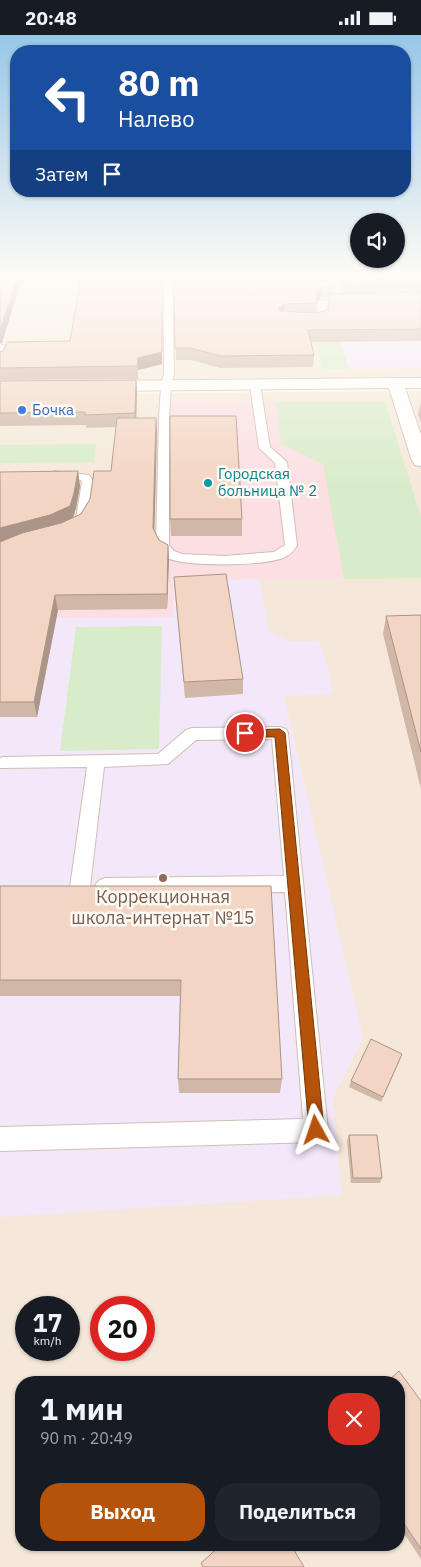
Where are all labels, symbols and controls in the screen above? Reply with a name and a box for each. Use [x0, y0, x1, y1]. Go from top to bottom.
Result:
text: 20:48 [25, 6, 77, 30]
text: 80 m [118, 60, 200, 106]
icon: left [35, 65, 100, 130]
text: Налево [118, 104, 195, 133]
icon: arrive [98, 160, 126, 188]
text: Затем [35, 162, 88, 186]
map controls [350, 213, 405, 268]
button: sound [350, 213, 405, 268]
place label: Бочка [32, 400, 74, 419]
marker: Бочка [16, 404, 28, 416]
place label: Городская больница № 2 [218, 464, 317, 500]
marker: Городская больница № 2 [202, 477, 214, 489]
pin [224, 712, 266, 754]
icon: arrive [231, 719, 259, 747]
marker: Коррекционная школа-интернат №15 [157, 872, 169, 884]
place label: Коррекционная школа-интернат №15 [71, 885, 255, 929]
position arrow [289, 1103, 341, 1155]
speed limit sign: 20 [90, 1296, 155, 1361]
text: 17 [32, 1306, 63, 1339]
text: km/h [33, 1333, 62, 1348]
text: 1 мин [40, 1389, 124, 1428]
button: close [328, 1393, 380, 1445]
text: 90 m · 20:49 [40, 1428, 133, 1448]
button: Выход [40, 1483, 205, 1541]
button: Поделиться [215, 1483, 380, 1541]

